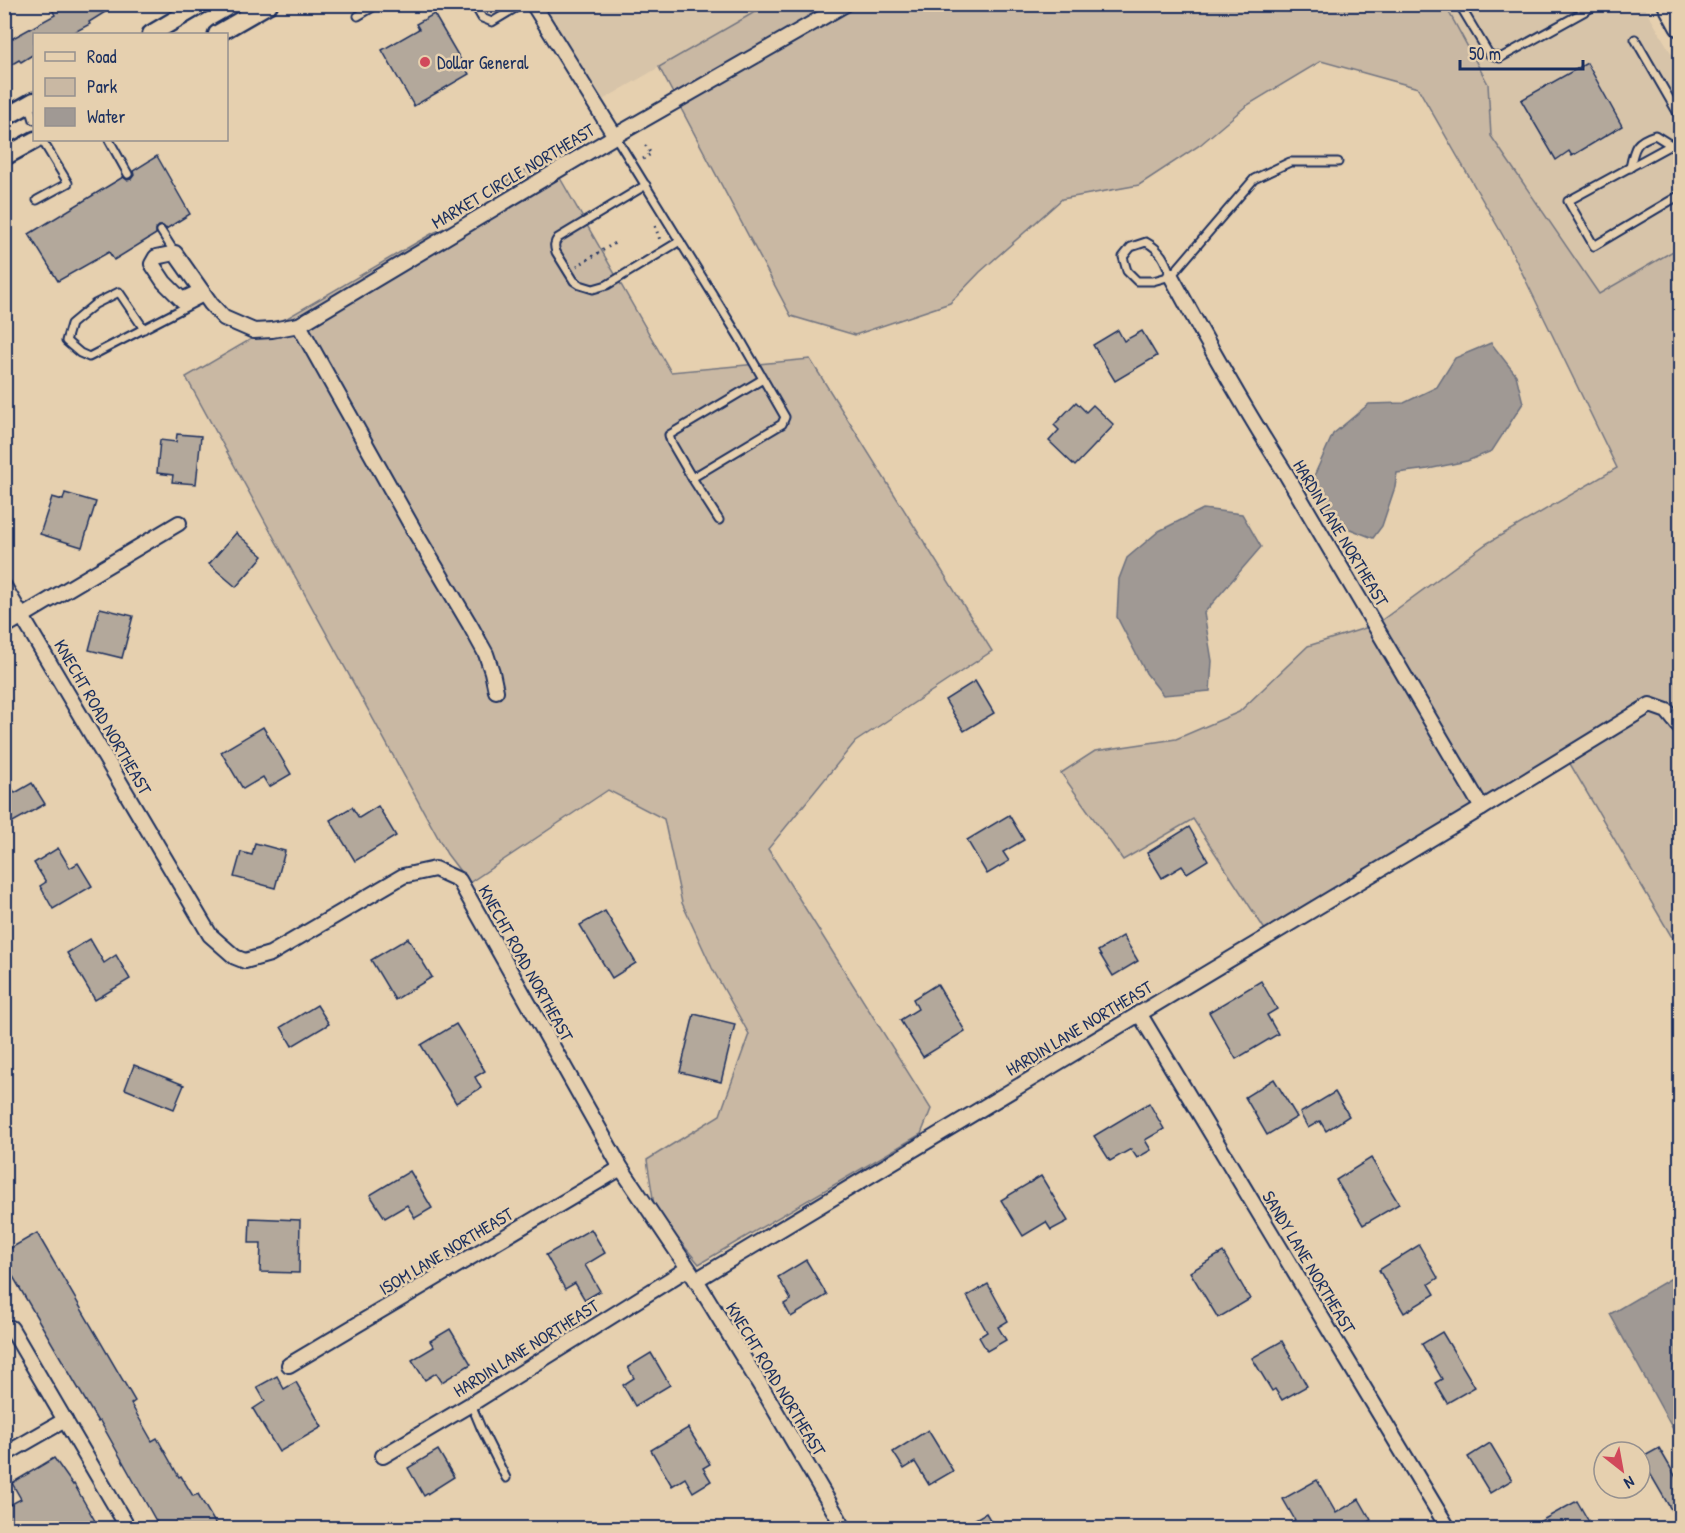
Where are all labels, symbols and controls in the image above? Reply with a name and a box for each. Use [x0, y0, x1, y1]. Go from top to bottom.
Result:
legend [33, 33, 228, 141]
scale bar [1460, 33, 1583, 71]
text: 50 m [1469, 41, 1501, 66]
text: Road [87, 44, 117, 69]
place label: Dollar General [437, 50, 529, 75]
marker: Dollar General [418, 55, 432, 69]
text: Park [87, 74, 118, 99]
text: Water [87, 104, 125, 129]
street label: MARKET CIRCLE NORTHEAST [427, 117, 600, 235]
street label: HARDIN LANE NORTHEAST [1287, 455, 1395, 612]
street label: KNECHT ROAD NORTHEAST [48, 635, 158, 800]
street label: KNECHT ROAD NORTHEAST [473, 880, 580, 1046]
street label: HARDIN LANE NORTHEAST [1001, 974, 1158, 1082]
street label: SANDY LANE NORTHEAST [1256, 1186, 1362, 1339]
street label: ISOM LANE NORTHEAST [374, 1201, 518, 1301]
street label: HARDIN LANE NORTHEAST [449, 1293, 604, 1403]
street label: KNECHT ROAD NORTHEAST [720, 1297, 832, 1461]
north arrow [1592, 1440, 1652, 1500]
text: N [1620, 1471, 1639, 1495]

